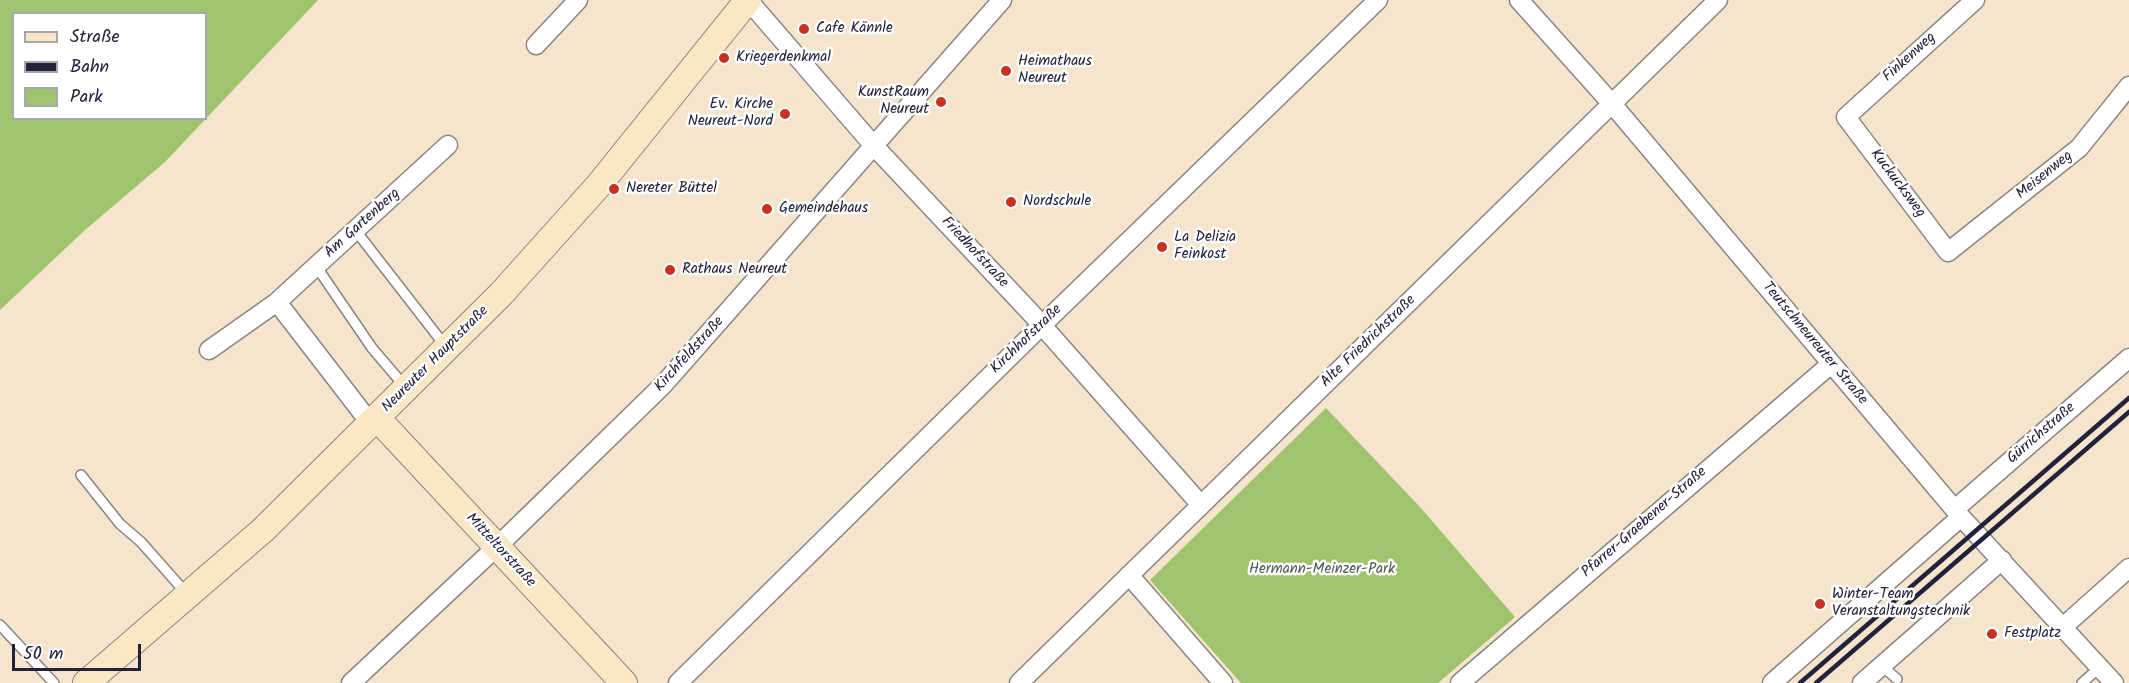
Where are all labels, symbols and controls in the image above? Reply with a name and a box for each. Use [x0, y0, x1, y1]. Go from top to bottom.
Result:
legend [12, 12, 207, 120]
place label: Cafe Kännle [816, 20, 893, 38]
marker: Cafe Kännle [797, 22, 811, 36]
text: Straße [70, 23, 120, 52]
street label: Finkenweg [1880, 30, 1940, 86]
place label: Kriegerdenkmal [736, 49, 831, 67]
marker: Kriegerdenkmal [717, 51, 731, 65]
text: Bahn [70, 53, 109, 82]
place label: Heimathaus Neureut [1018, 53, 1092, 88]
marker: Heimathaus Neureut [999, 64, 1013, 78]
text: Park [70, 83, 103, 112]
place label: KunstRaum Neureut [858, 84, 929, 119]
marker: KunstRaum Neureut [934, 95, 948, 109]
place label: Ev. Kirche Neureut-Nord [688, 96, 773, 131]
marker: Ev. Kirche Neureut-Nord [778, 107, 792, 121]
street label: Kuckucksweg [1865, 146, 1929, 222]
street label: Meisenweg [2013, 148, 2077, 204]
place label: Nereter Büttel [626, 180, 717, 198]
marker: Nereter Büttel [607, 182, 621, 196]
street label: Am Gartenberg [321, 185, 405, 263]
place label: Nordschule [1023, 193, 1091, 211]
marker: Nordschule [1004, 195, 1018, 209]
place label: Gemeindehaus [779, 200, 868, 218]
marker: Gemeindehaus [760, 202, 774, 216]
street label: Friedhofstraße [936, 214, 1012, 292]
place label: La Delizia Feinkost [1174, 229, 1236, 264]
marker: La Delizia Feinkost [1155, 240, 1169, 254]
place label: Rathaus Neureut [682, 261, 787, 279]
marker: Rathaus Neureut [663, 263, 677, 277]
street label: Teutschneureuter Straße [1757, 279, 1871, 409]
street label: Alte Friedrichstraße [1318, 292, 1420, 392]
street label: Kirchhofstraße [988, 301, 1066, 379]
street label: Neureuter Hauptstraße [379, 303, 493, 417]
street label: Kirchfeldstraße [651, 314, 729, 396]
street label: Gürrichstraße [2004, 400, 2080, 468]
street label: Pfarrer-Graebener-Straße [1579, 464, 1711, 582]
street label: Mitteltorstraße [461, 510, 539, 592]
park label: Hermann-Meinzer-Park [1249, 561, 1395, 579]
place label: Winter-Team Veranstaltungstechnik [1832, 586, 1970, 621]
marker: Winter-Team Veranstaltungstechnik [1813, 597, 1827, 611]
place label: Festplatz [2004, 625, 2061, 643]
marker: Festplatz [1985, 627, 1999, 641]
scale bar [15, 632, 144, 670]
text: 50 m [23, 640, 63, 669]

